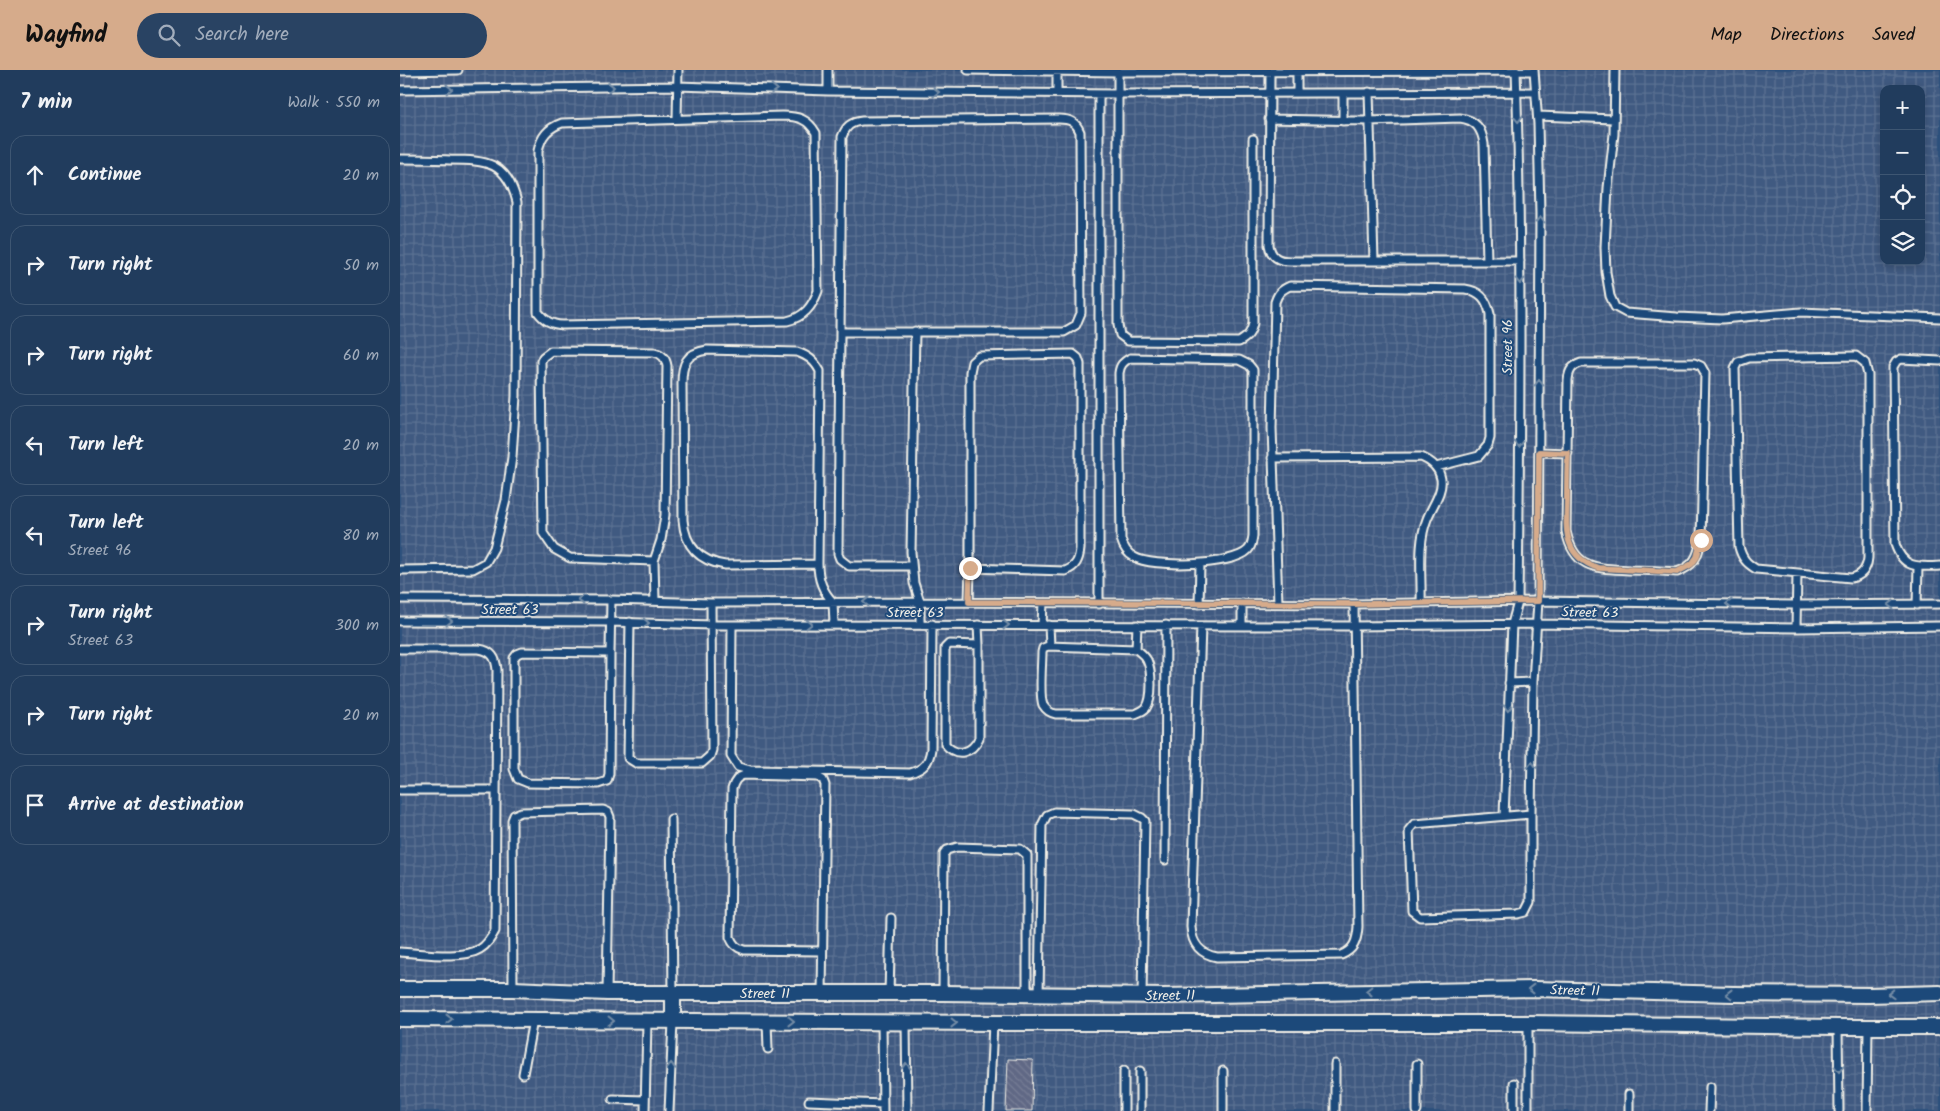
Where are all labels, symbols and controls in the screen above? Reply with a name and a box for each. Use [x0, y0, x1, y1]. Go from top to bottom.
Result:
search box [137, 13, 487, 58]
text: Wayfind [25, 16, 107, 55]
text: Search here [195, 20, 289, 50]
icon: search [155, 21, 183, 49]
text: Map [1710, 21, 1742, 50]
text: Directions [1770, 21, 1844, 50]
text: Saved [1872, 21, 1915, 50]
one-way arrow [607, 81, 615, 92]
one-way arrow [445, 84, 453, 94]
one-way arrow [770, 84, 778, 94]
map controls [1880, 85, 1925, 265]
button: + [1880, 85, 1925, 130]
text: 7 min [20, 86, 72, 119]
one-way arrow [932, 87, 940, 97]
text: Walk · 550 m [288, 90, 380, 115]
one-way arrow [1513, 115, 1524, 123]
button: − [1880, 130, 1925, 175]
text: Continue [68, 160, 141, 190]
icon: ahead [21, 161, 49, 189]
text: 20 m [343, 163, 379, 188]
button: locate [1880, 175, 1925, 220]
one-way arrow [1535, 216, 1545, 224]
button: layers [1880, 220, 1925, 265]
text: Turn right [68, 250, 153, 280]
icon: right [21, 251, 49, 279]
text: 50 m [343, 253, 379, 278]
one-way arrow [1515, 278, 1525, 285]
street label: Street 96 [1497, 319, 1519, 375]
text: Turn right [68, 340, 153, 370]
icon: right [21, 341, 49, 369]
text: 60 m [343, 343, 379, 368]
one-way arrow [1534, 378, 1544, 386]
text: Turn left [68, 430, 143, 460]
icon: left [21, 431, 49, 459]
text: 20 m [343, 433, 379, 458]
one-way arrow [1514, 440, 1524, 448]
text: Turn left [68, 508, 143, 538]
icon: left [21, 521, 49, 549]
text: 80 m [342, 523, 379, 548]
route start [1690, 529, 1713, 552]
text: Street 96 [68, 538, 132, 563]
route end [959, 557, 982, 580]
one-way arrow [577, 595, 585, 605]
one-way arrow [862, 597, 870, 607]
text: Turn right [68, 598, 153, 628]
street label: Street 63 [482, 599, 538, 621]
one-way arrow [1725, 599, 1732, 609]
one-way arrow [1887, 600, 1895, 610]
street label: Street 63 [887, 602, 943, 624]
street label: Street 63 [1561, 602, 1619, 624]
icon: right [21, 611, 49, 639]
text: 300 m [335, 613, 379, 638]
one-way arrow [445, 616, 453, 626]
one-way arrow [642, 618, 650, 628]
one-way arrow [805, 619, 813, 629]
one-way arrow [1002, 620, 1010, 630]
text: Street 63 [68, 628, 133, 653]
text: Turn right [68, 700, 153, 730]
icon: right [21, 701, 49, 729]
text: 20 m [343, 703, 379, 728]
one-way arrow [1503, 704, 1514, 712]
one-way arrow [1527, 761, 1537, 768]
text: Arrive at destination [68, 790, 244, 820]
icon: arrive [21, 791, 49, 819]
street label: Street 11 [1550, 980, 1600, 1002]
street label: Street 11 [740, 983, 790, 1005]
one-way arrow [1527, 984, 1535, 994]
street label: Street 11 [1145, 985, 1195, 1007]
one-way arrow [1365, 986, 1373, 997]
one-way arrow [1725, 989, 1732, 999]
one-way arrow [1887, 989, 1895, 999]
one-way arrow [445, 1014, 453, 1024]
one-way arrow [608, 1016, 615, 1026]
one-way arrow [788, 1016, 795, 1026]
one-way arrow [950, 1017, 958, 1028]
one-way arrow [666, 1062, 676, 1070]
one-way arrow [901, 1062, 912, 1070]
one-way arrow [1834, 1066, 1844, 1073]

